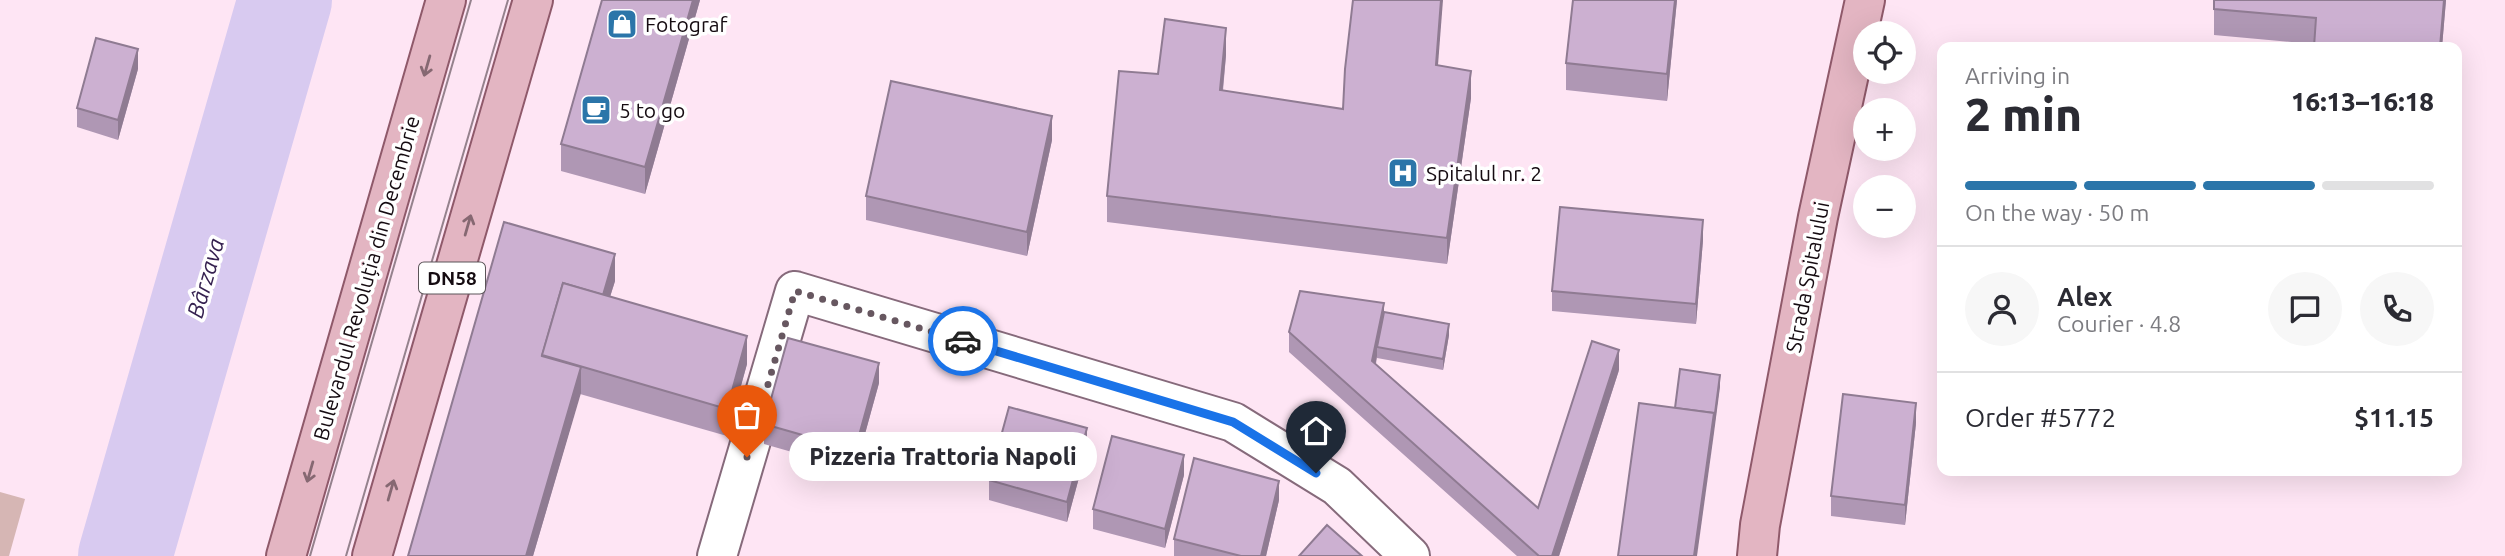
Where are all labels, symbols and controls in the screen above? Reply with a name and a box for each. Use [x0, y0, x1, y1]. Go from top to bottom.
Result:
shop icon: Fotograf [605, 7, 639, 41]
place label: Fotograf [645, 12, 729, 36]
map controls [1853, 21, 1916, 238]
button: locate [1853, 21, 1916, 84]
one-way arrow [420, 54, 433, 76]
text: Arriving in [1965, 63, 2070, 88]
text: 16:13–16:18 [2291, 87, 2434, 116]
text: 2 min [1965, 88, 2082, 140]
cafe icon: 5 to go [579, 93, 613, 127]
place label: 5 to go [619, 98, 685, 122]
button: + [1853, 98, 1916, 161]
street label: Bulevardul Revoluția din Decembrie [308, 113, 424, 443]
hospital icon: Spitalul nr. 2 [1386, 156, 1420, 190]
place label: Spitalul nr. 2 [1426, 161, 1542, 185]
button: − [1853, 175, 1916, 238]
street label: Strada Spitalului [1781, 199, 1833, 355]
text: On the way · 50 m [1965, 200, 2149, 225]
one-way arrow [462, 214, 475, 236]
water label: Bârzava [182, 235, 228, 321]
road number: DN58 [419, 262, 485, 294]
button: person [1965, 272, 2039, 346]
button: chat [2268, 272, 2342, 346]
button: phone [2360, 272, 2434, 346]
text: Alex [2057, 282, 2112, 311]
courier [928, 306, 998, 376]
text: Courier · 4.8 [2057, 311, 2181, 336]
icon: car [944, 322, 982, 360]
pin [717, 385, 777, 457]
icon: bag [728, 396, 766, 434]
pin [1286, 401, 1346, 473]
text: Order #5772 [1965, 403, 2116, 432]
text: $11.15 [2354, 403, 2434, 432]
icon: home [1297, 412, 1335, 450]
callout: Pizzeria Trattoria Napoli [789, 433, 1097, 482]
text: Pizzeria Trattoria Napoli [809, 444, 1077, 469]
one-way arrow [302, 461, 315, 483]
one-way arrow [385, 480, 398, 502]

